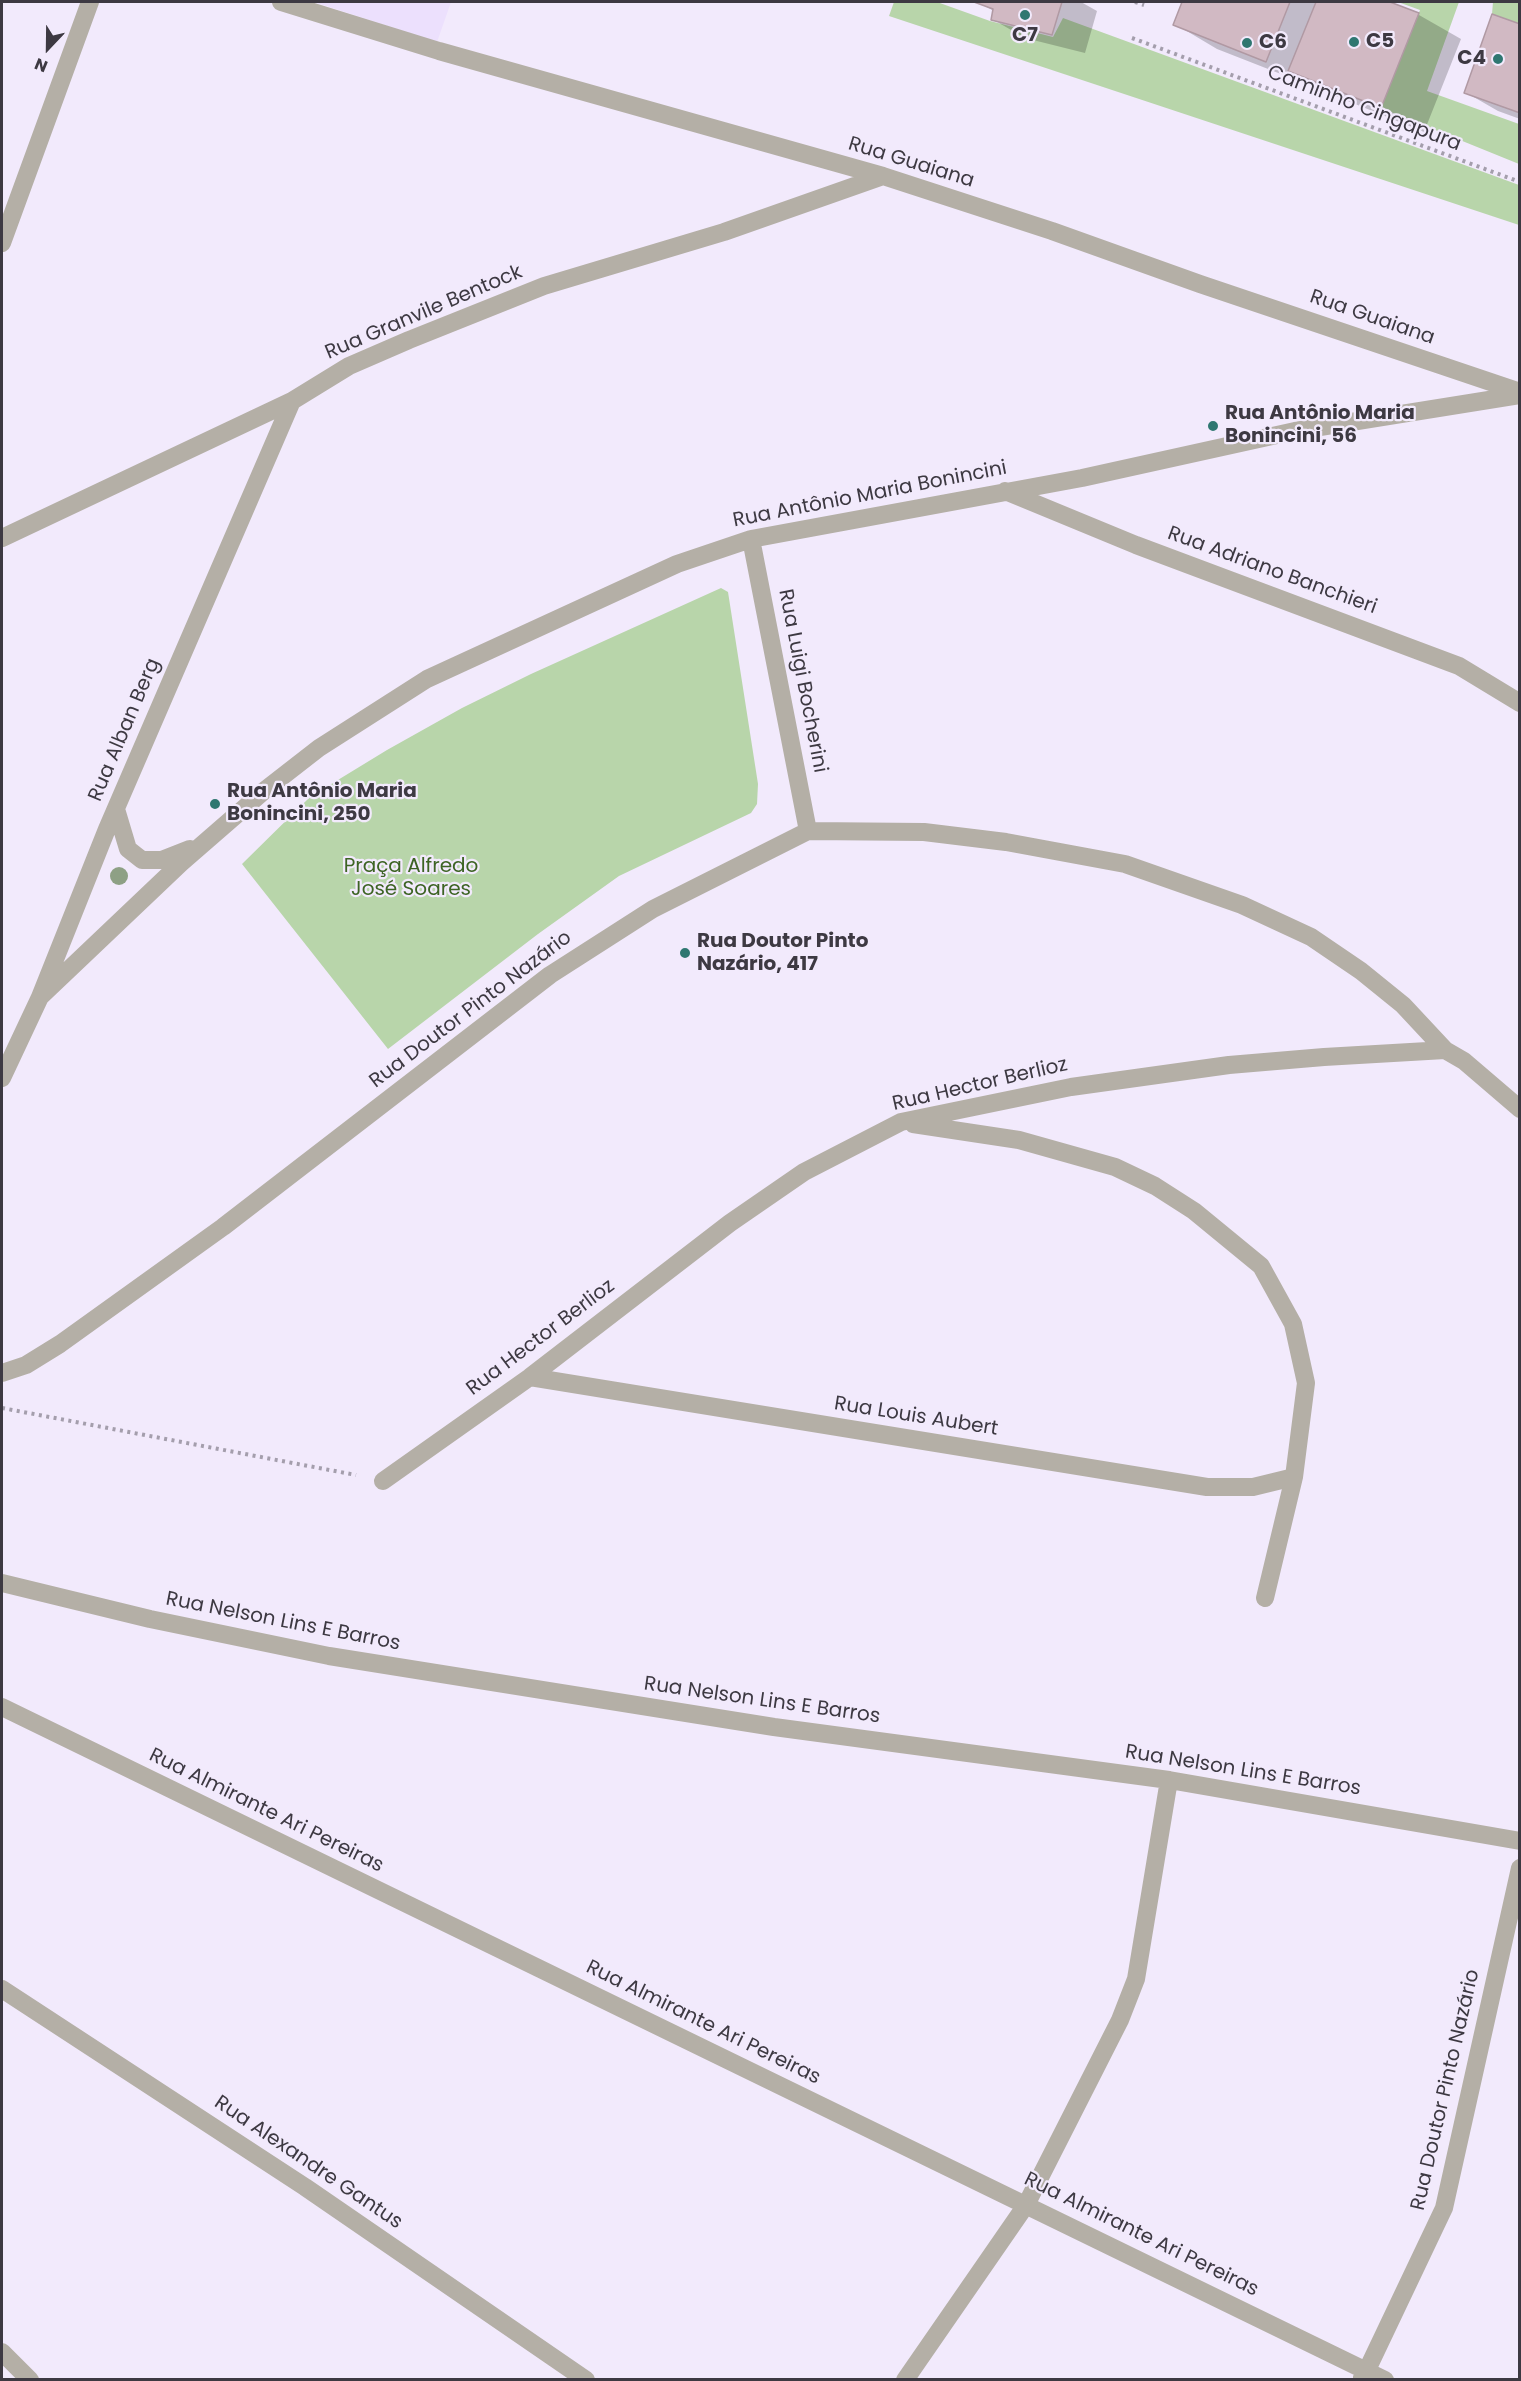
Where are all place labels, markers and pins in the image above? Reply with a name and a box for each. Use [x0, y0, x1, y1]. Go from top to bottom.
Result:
marker: C7 [1018, 8, 1032, 22]
place label: C7 [1012, 24, 1038, 48]
place label: C5 [1366, 30, 1394, 54]
place label: C6 [1259, 31, 1287, 55]
marker: C5 [1347, 35, 1361, 49]
marker: C6 [1240, 36, 1254, 50]
place label: C4 [1457, 47, 1486, 71]
marker: C4 [1491, 52, 1505, 66]
place label: Rua Antônio Maria Bonincini, 56 [1225, 402, 1415, 449]
marker: Rua Antônio Maria Bonincini, 56 [1206, 419, 1220, 433]
place label: Rua Antônio Maria Bonincini, 250 [227, 780, 417, 827]
marker: Rua Antônio Maria Bonincini, 250 [208, 797, 222, 811]
place label: Rua Doutor Pinto Nazário, 417 [697, 930, 868, 977]
marker: Rua Doutor Pinto Nazário, 417 [678, 946, 692, 960]

